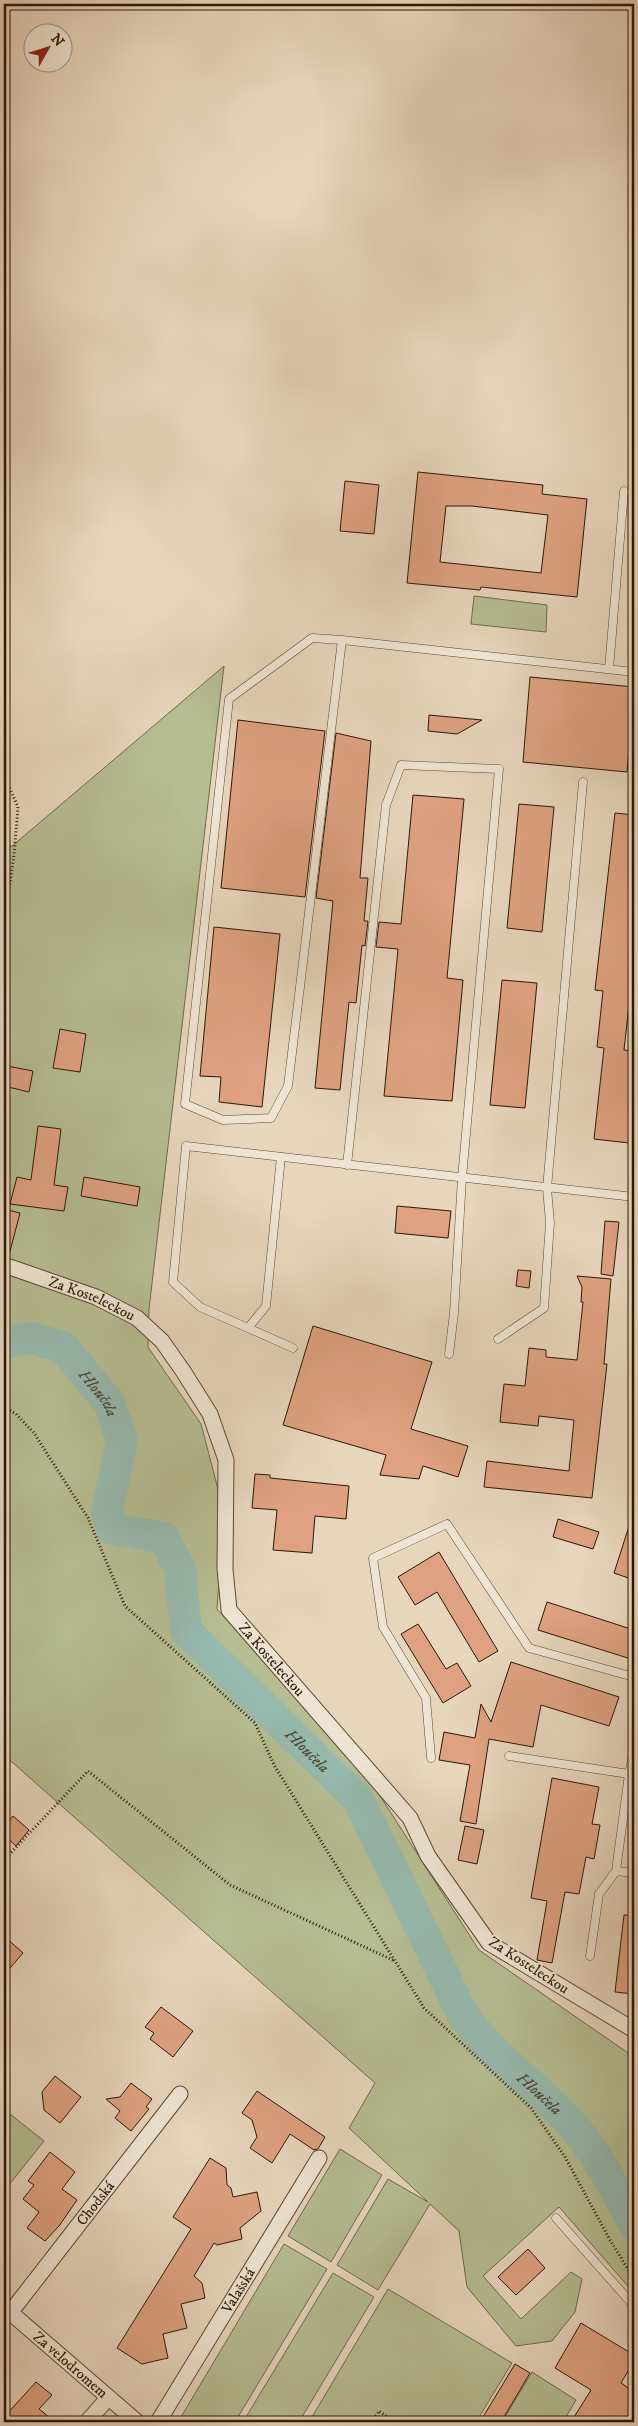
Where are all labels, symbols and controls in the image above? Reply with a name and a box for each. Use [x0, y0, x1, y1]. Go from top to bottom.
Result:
north arrow [22, 22, 72, 72]
text: N [47, 30, 68, 51]
street label: Za Kosteleckou [46, 1272, 138, 1325]
water label: Hloučela [74, 1364, 122, 1419]
street label: Za Kosteleckou [234, 1619, 309, 1700]
water label: Hloučela [280, 1724, 334, 1777]
street label: Za Kosteleckou [485, 1932, 572, 1998]
water label: Hloučela [512, 2067, 566, 2120]
street label: Chodská [72, 2177, 119, 2230]
street label: Valašská [217, 2264, 260, 2318]
street label: Za velodromem [29, 2327, 112, 2403]

